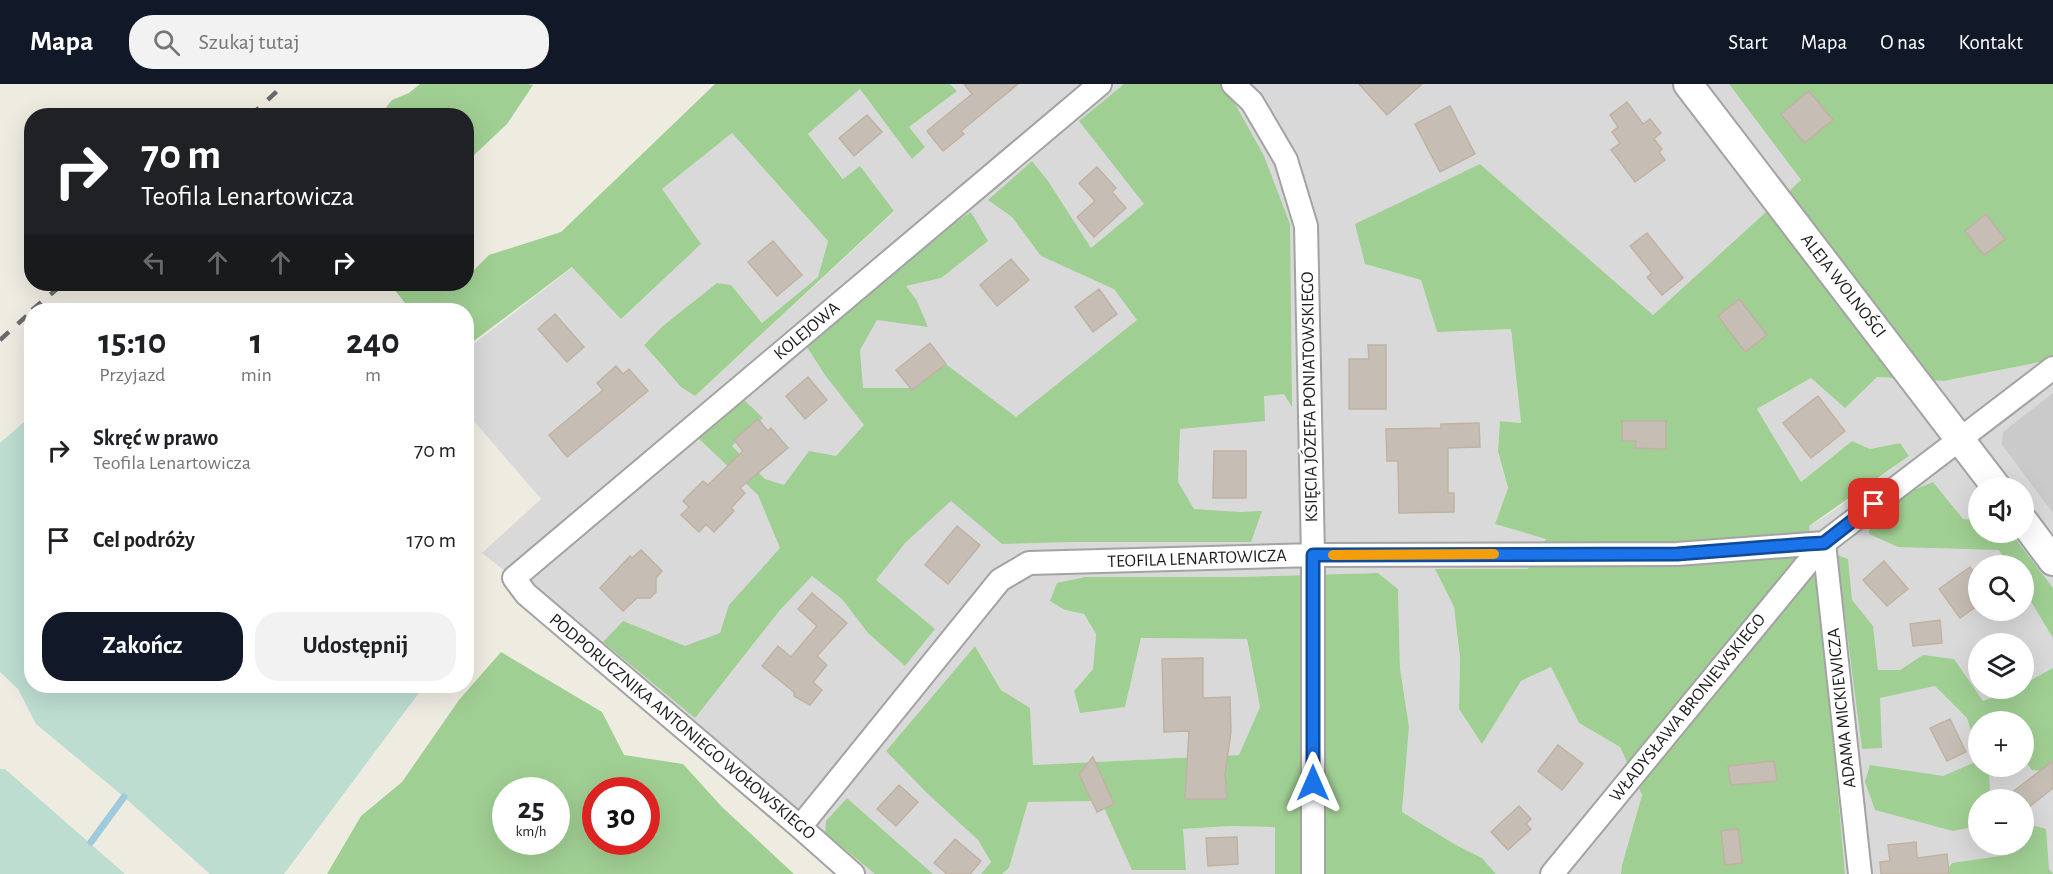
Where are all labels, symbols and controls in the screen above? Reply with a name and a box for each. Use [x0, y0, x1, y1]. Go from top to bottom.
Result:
search box [129, 15, 549, 69]
icon: search [150, 26, 183, 59]
text: Mapa [30, 28, 93, 56]
text: Szukaj tutaj [198, 31, 300, 53]
text: Start [1728, 32, 1768, 53]
text: Mapa [1801, 32, 1847, 53]
text: O nas [1880, 32, 1925, 53]
text: Kontakt [1958, 32, 2023, 53]
icon: right [42, 132, 120, 210]
text: 70 m [141, 134, 221, 176]
text: Teofila Lenartowicza [141, 183, 354, 210]
street label: ALEJA WOLNOŚCI [1797, 229, 1891, 341]
icon: left [138, 246, 171, 279]
icon: ahead [201, 246, 234, 279]
icon: ahead [264, 246, 297, 279]
icon: right [327, 246, 360, 279]
street label: KSIĘCIA JÓZEFA PONIATOWSKIEGO [1296, 271, 1321, 523]
street label: KOLEJOWA [771, 298, 844, 363]
text: 15:10 [98, 324, 167, 360]
text: 1 [250, 324, 263, 360]
text: 240 [346, 324, 400, 360]
text: Przyjazd [99, 365, 165, 385]
text: min [241, 365, 272, 385]
text: m [365, 365, 381, 385]
text: Skręć w prawo [93, 427, 218, 449]
icon: right [42, 434, 75, 467]
text: 70 m [414, 439, 456, 461]
text: Teofila Lenartowicza [93, 453, 251, 473]
map controls [1968, 477, 2034, 855]
button: sound [1968, 477, 2034, 543]
pin [1848, 478, 1899, 529]
icon: arrive [1857, 487, 1890, 520]
icon: arrive [42, 524, 75, 557]
text: Cel podróży [93, 529, 195, 551]
text: 170 m [406, 529, 456, 551]
street label: TEOFILA LENARTOWICZA [1107, 547, 1288, 571]
button: search [1968, 555, 2034, 621]
street label: PODPORUCZNIKA ANTONIEGO WOŁOWSKIEGO [546, 611, 818, 843]
street label: WŁADYSŁAWA BRONIEWSKIEGO [1607, 611, 1769, 805]
button: Zakończ [42, 612, 243, 681]
button: Udostępnij [255, 612, 456, 681]
street label: ADAMA MICKIEWICZA [1825, 626, 1859, 789]
button: layers [1968, 633, 2034, 699]
button: + [1968, 711, 2034, 777]
position arrow [1281, 751, 1345, 815]
speed limit sign: 30 [582, 777, 660, 855]
button: − [1968, 789, 2034, 855]
text: 25 [517, 794, 545, 824]
text: km/h [516, 824, 546, 839]

